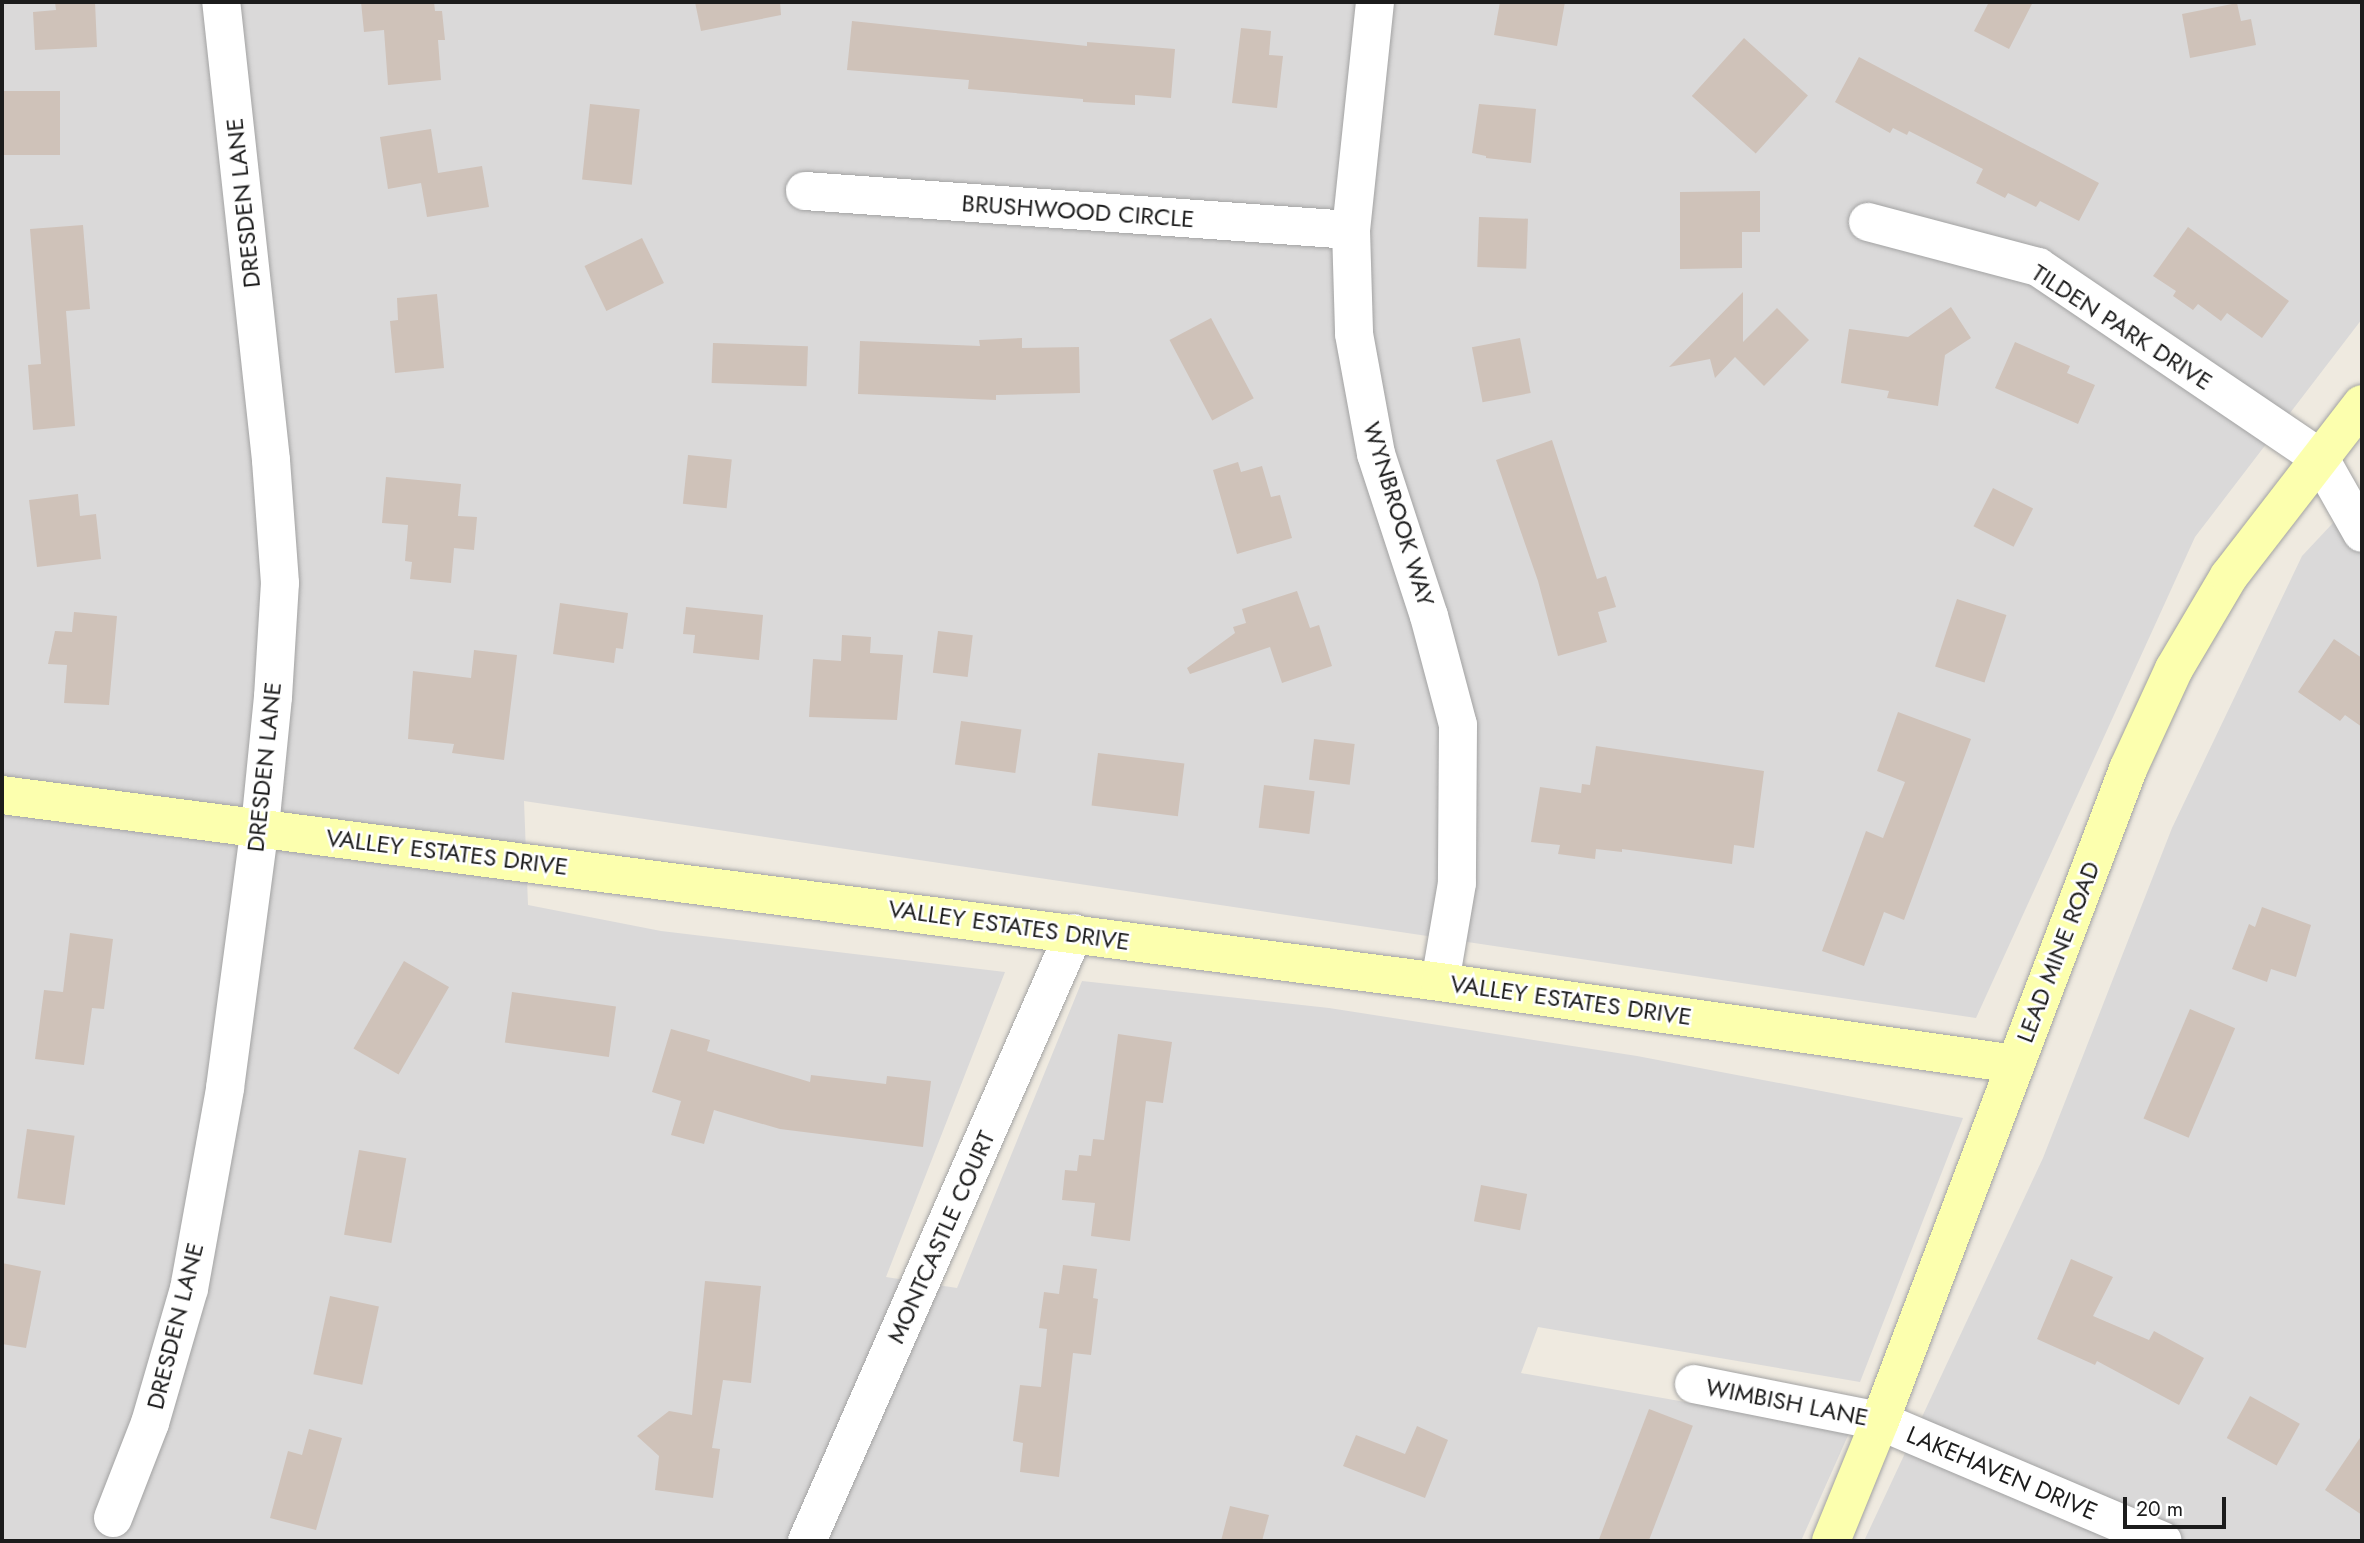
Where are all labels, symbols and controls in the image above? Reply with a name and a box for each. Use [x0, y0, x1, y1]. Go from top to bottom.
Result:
street label: DRESDEN LANE [220, 117, 266, 289]
street label: BRUSHWOOD CIRCLE [961, 189, 1195, 233]
street label: TILDEN PARK DRIVE [2026, 258, 2218, 396]
street label: WYNBROOK WAY [1357, 418, 1441, 610]
street label: DRESDEN LANE [241, 681, 287, 853]
street label: VALLEY ESTATES DRIVE [324, 823, 570, 881]
street label: LEAD MINE ROAD [2010, 857, 2106, 1047]
street label: VALLEY ESTATES DRIVE [886, 894, 1132, 956]
street label: VALLEY ESTATES DRIVE [1448, 969, 1694, 1031]
street label: MONTCASTLE COURT [881, 1126, 1001, 1348]
street label: DRESDEN LANE [140, 1240, 210, 1412]
street label: WIMBISH LANE [1703, 1372, 1871, 1432]
street label: LAKEHAVEN DRIVE [1902, 1420, 2102, 1526]
scale bar [2126, 1484, 2229, 1528]
text: 20 m [2136, 1494, 2183, 1524]

